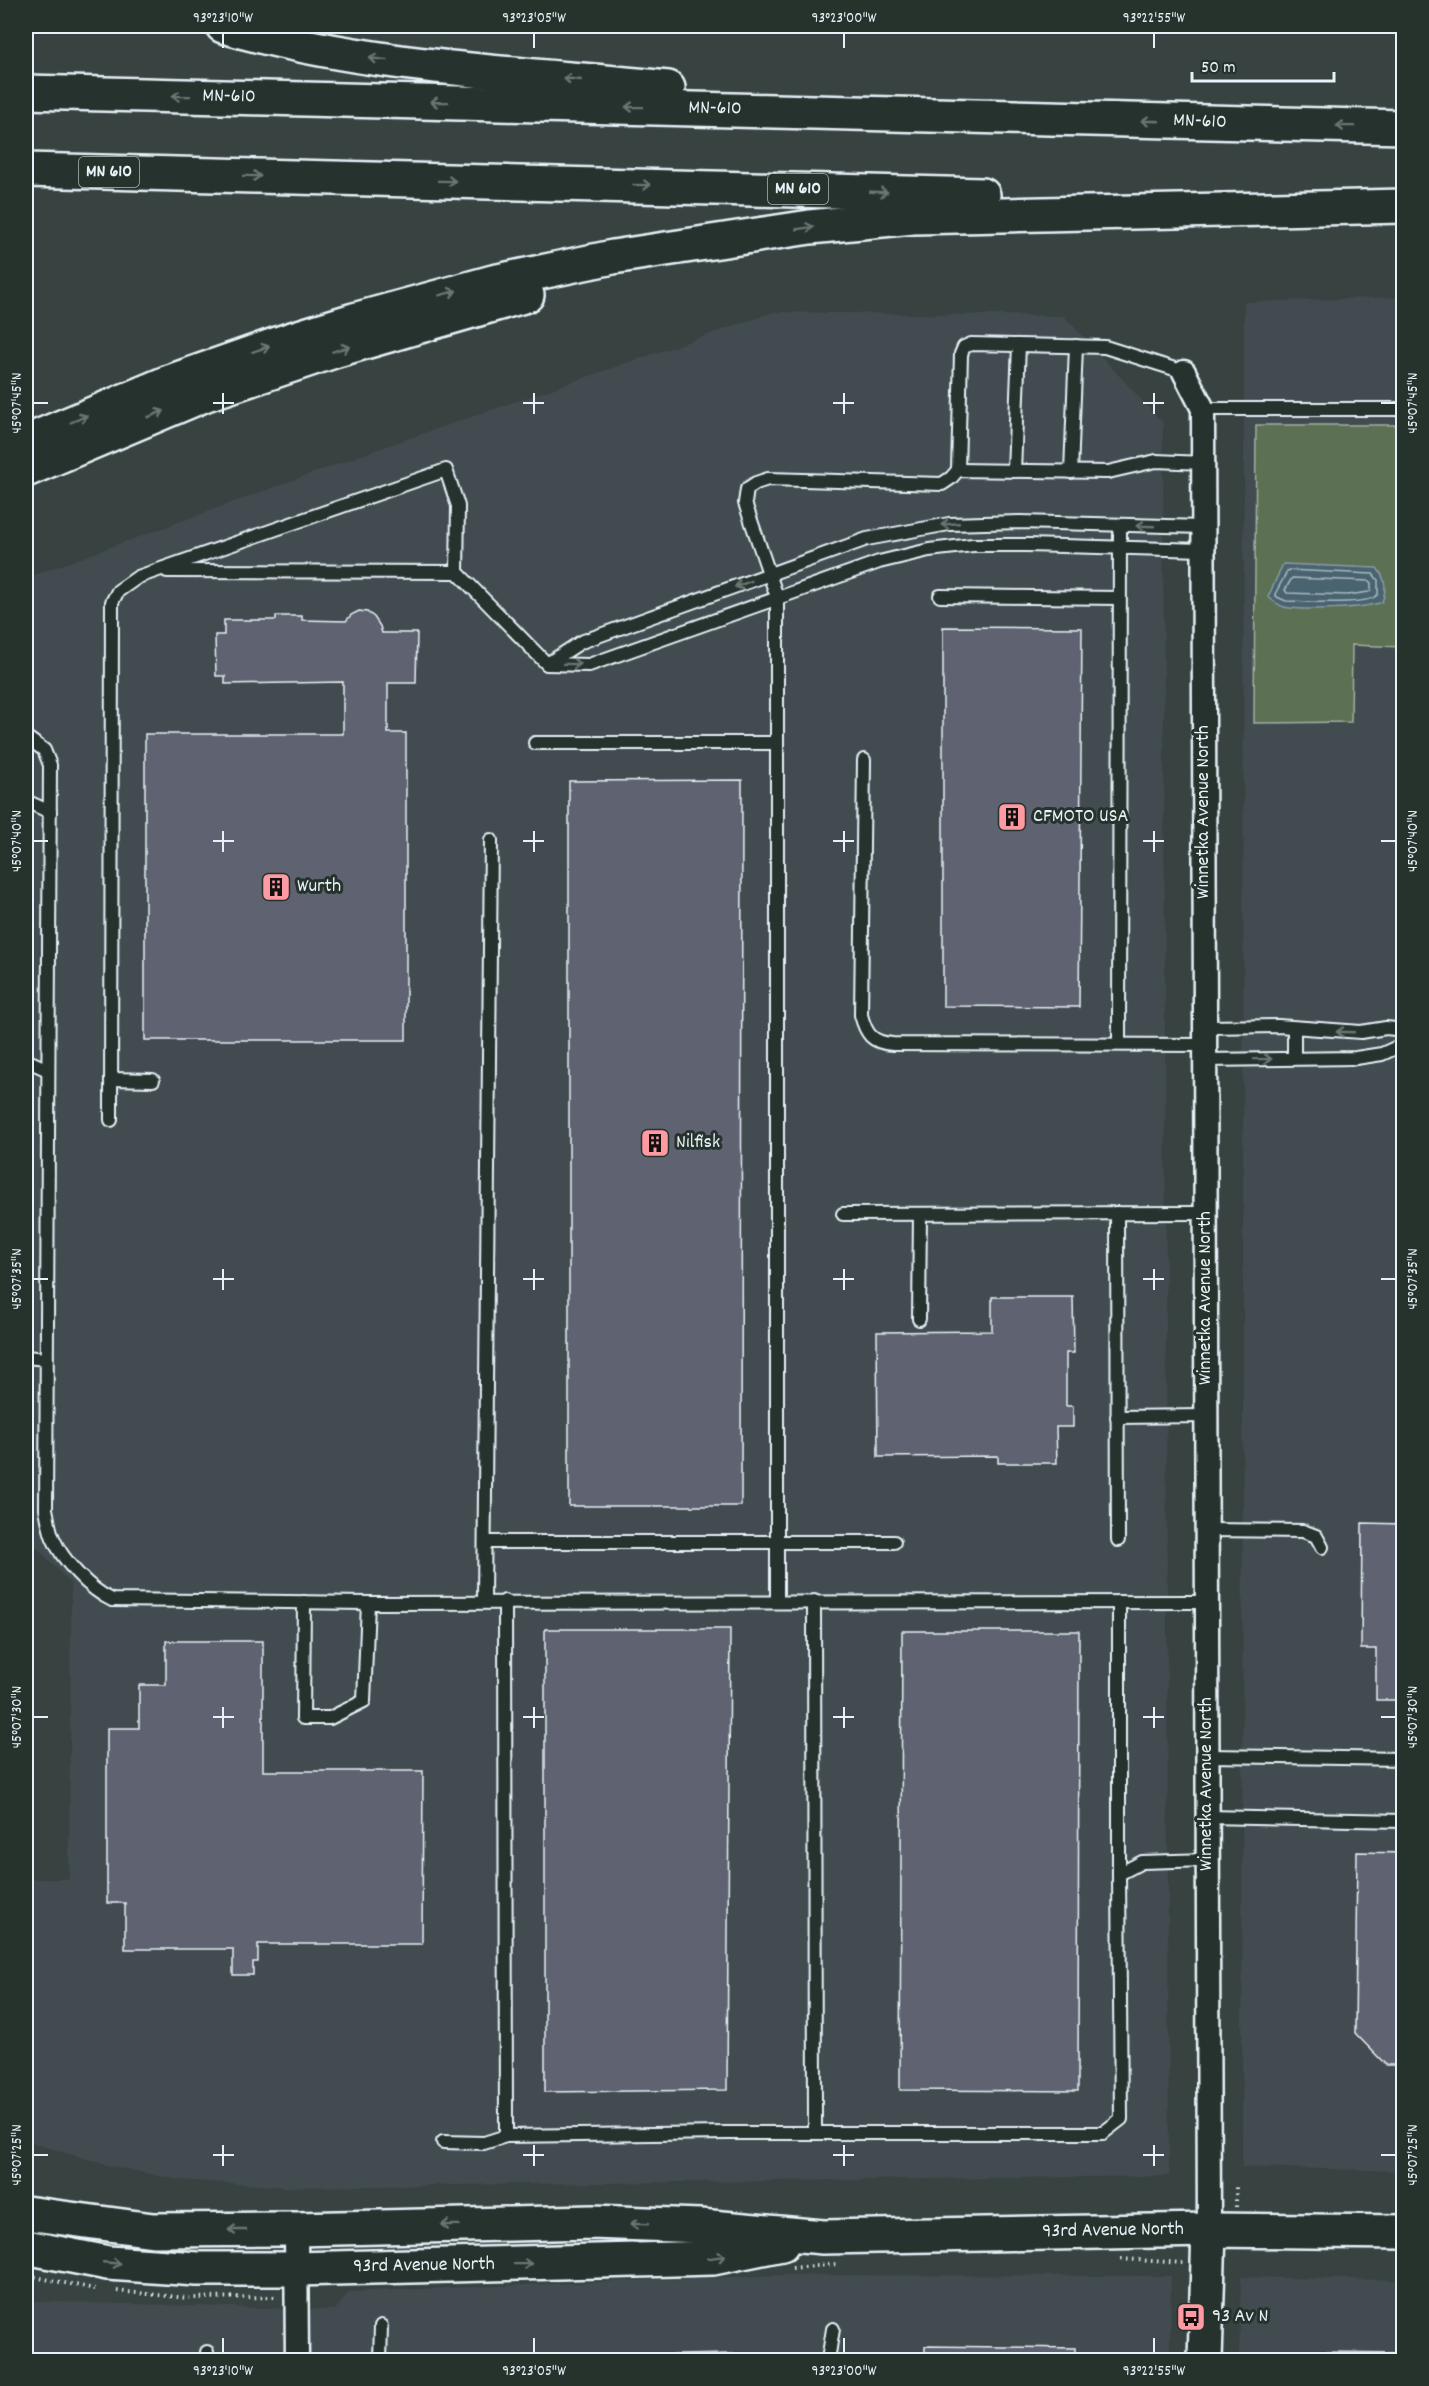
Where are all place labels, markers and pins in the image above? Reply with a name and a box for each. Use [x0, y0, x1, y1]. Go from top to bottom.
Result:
building icon: CFMOTO USA [996, 801, 1028, 833]
place label: CFMOTO USA [1033, 803, 1129, 831]
building icon: Wurth [260, 871, 292, 903]
place label: Wurth [297, 873, 341, 901]
building icon: Nilfisk [639, 1127, 671, 1159]
place label: Nilfisk [676, 1129, 720, 1157]
bus stop icon: 93 Av N [1175, 2301, 1207, 2333]
place label: 93 Av N [1212, 2303, 1268, 2331]

